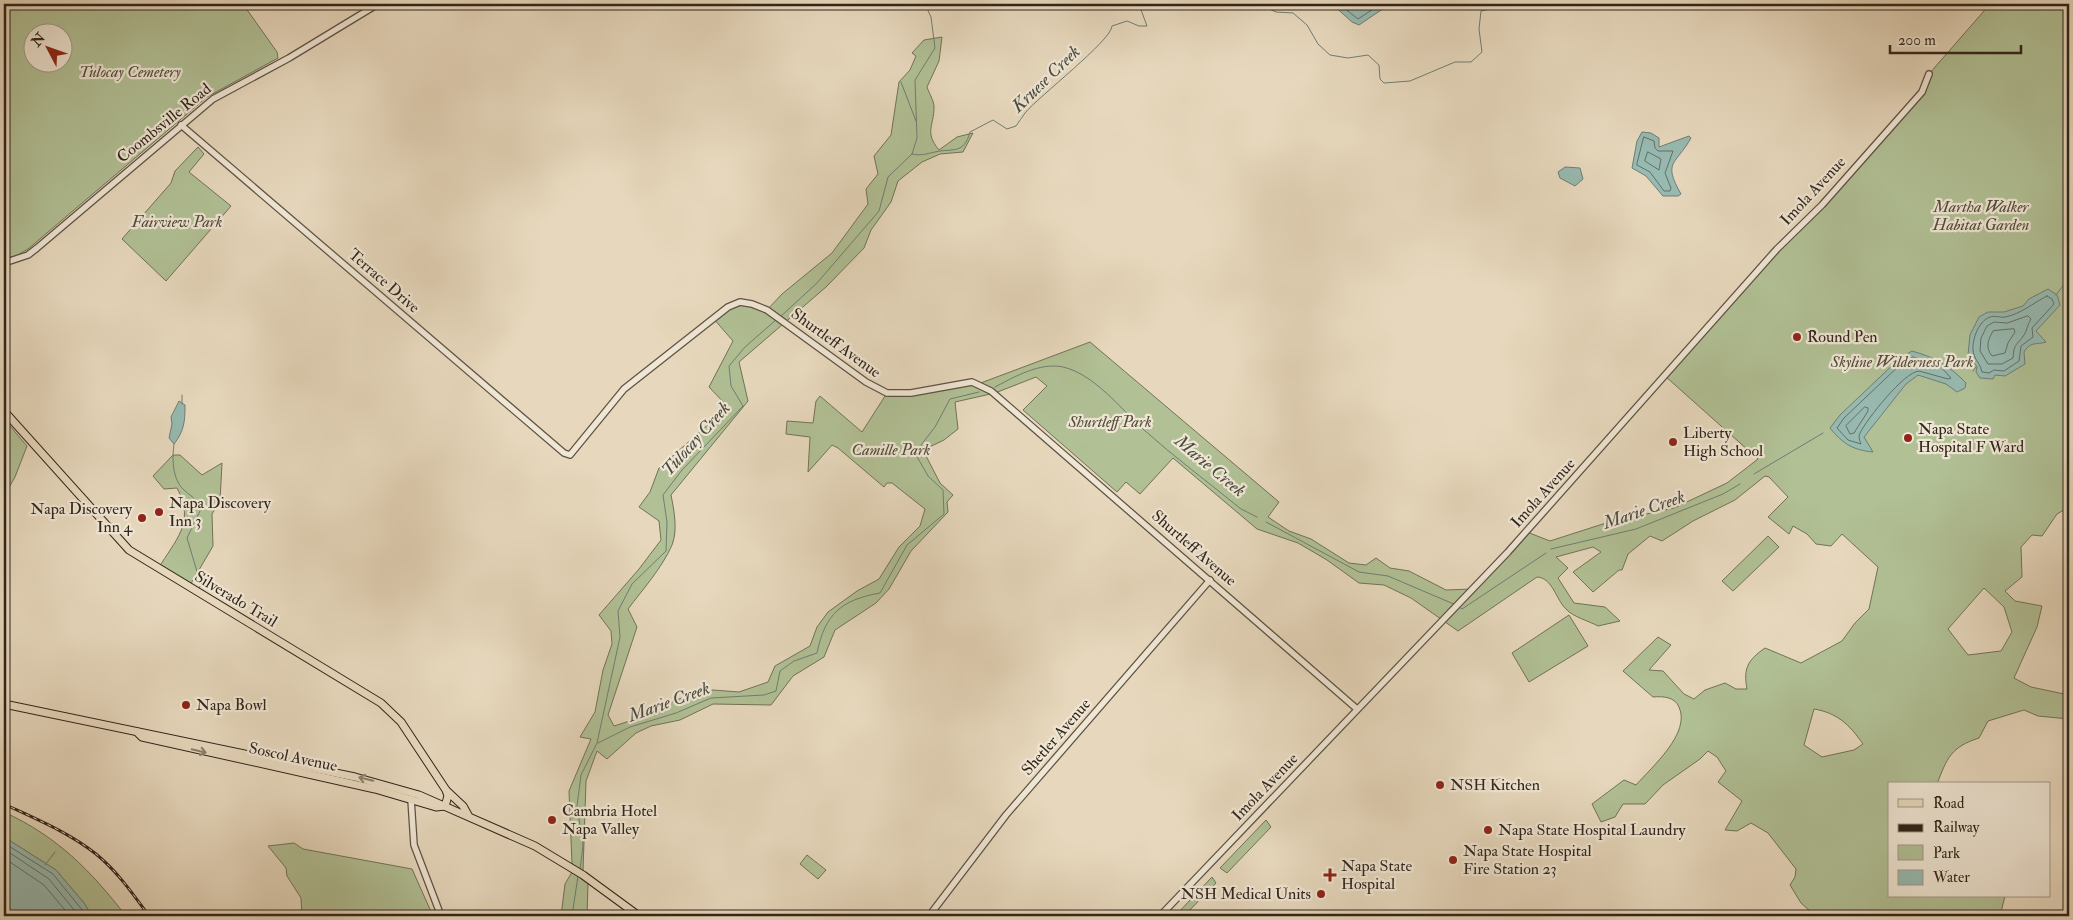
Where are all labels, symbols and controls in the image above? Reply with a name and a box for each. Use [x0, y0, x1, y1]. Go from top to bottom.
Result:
north arrow [22, 22, 72, 72]
scale bar [1890, 22, 2022, 54]
text: N [27, 29, 49, 51]
text: 200 m [1898, 31, 1936, 50]
water label: Kruese Creek [1006, 41, 1085, 118]
park label: Tulocay Cemetery [79, 62, 181, 82]
street label: Coombsville Road [113, 79, 215, 167]
street label: Imola Avenue [1776, 152, 1850, 230]
park label: Martha Walker Habitat Garden [1932, 197, 2030, 235]
park label: Fairview Park [131, 212, 223, 232]
street label: Terrace Drive [344, 245, 424, 318]
street label: Shurtleff Avenue [787, 304, 885, 382]
place label: Round Pen [1807, 327, 1878, 347]
marker: Round Pen [1791, 331, 1803, 343]
park label: Skyline Wilderness Park [1830, 352, 1974, 372]
water label: Tulocay Creek [657, 397, 735, 481]
park label: Shurtleff Park [1067, 412, 1152, 432]
place label: Napa State Hospital F Ward [1918, 419, 2024, 458]
place label: Liberty High School [1683, 423, 1763, 461]
water label: Marie Creek [1169, 429, 1250, 502]
marker: Napa State Hospital F Ward [1902, 432, 1914, 444]
marker: Liberty High School [1667, 436, 1679, 448]
park label: Camille Park [852, 440, 931, 460]
street label: Imola Avenue [1507, 454, 1580, 532]
water label: Marie Creek [1599, 485, 1688, 535]
place label: Napa Discovery Inn 3 [169, 493, 272, 531]
place label: Napa Discovery Inn 4 [30, 499, 133, 537]
marker: Napa Discovery Inn 3 [153, 506, 165, 518]
street label: Shurtleff Avenue [1147, 506, 1241, 591]
marker: Napa Discovery Inn 4 [136, 512, 148, 524]
street label: Silverado Trail [191, 566, 281, 632]
water label: Marie Creek [624, 677, 713, 728]
street label: Shetler Avenue [1017, 694, 1095, 780]
place label: Napa Bowl [196, 695, 267, 716]
marker: Napa Bowl [180, 699, 192, 711]
street label: Soscol Avenue [247, 738, 339, 776]
one-way arrow [191, 746, 207, 756]
street label: Imola Avenue [1228, 749, 1303, 825]
one-way arrow [359, 774, 375, 783]
place label: NSH Kitchen [1450, 775, 1540, 795]
marker: NSH Kitchen [1434, 779, 1446, 791]
legend [1888, 782, 2050, 898]
text: Road [1933, 794, 1965, 813]
place label: Cambria Hotel Napa Valley [562, 801, 657, 840]
marker: Cambria Hotel Napa Valley [546, 814, 558, 826]
text: Railway [1933, 818, 1980, 837]
place label: Napa State Hospital Laundry [1498, 820, 1686, 841]
marker: Napa State Hospital Laundry [1482, 824, 1494, 836]
place label: Napa State Hospital Fire Station 23 [1463, 841, 1592, 879]
text: Park [1933, 844, 1960, 863]
marker: Napa State Hospital Fire Station 23 [1447, 854, 1459, 866]
place label: Napa State Hospital [1341, 856, 1412, 895]
marker: Napa State Hospital [1323, 868, 1337, 882]
text: Water [1932, 868, 1970, 887]
place label: NSH Medical Units [1181, 884, 1311, 904]
marker: NSH Medical Units [1315, 888, 1327, 900]

